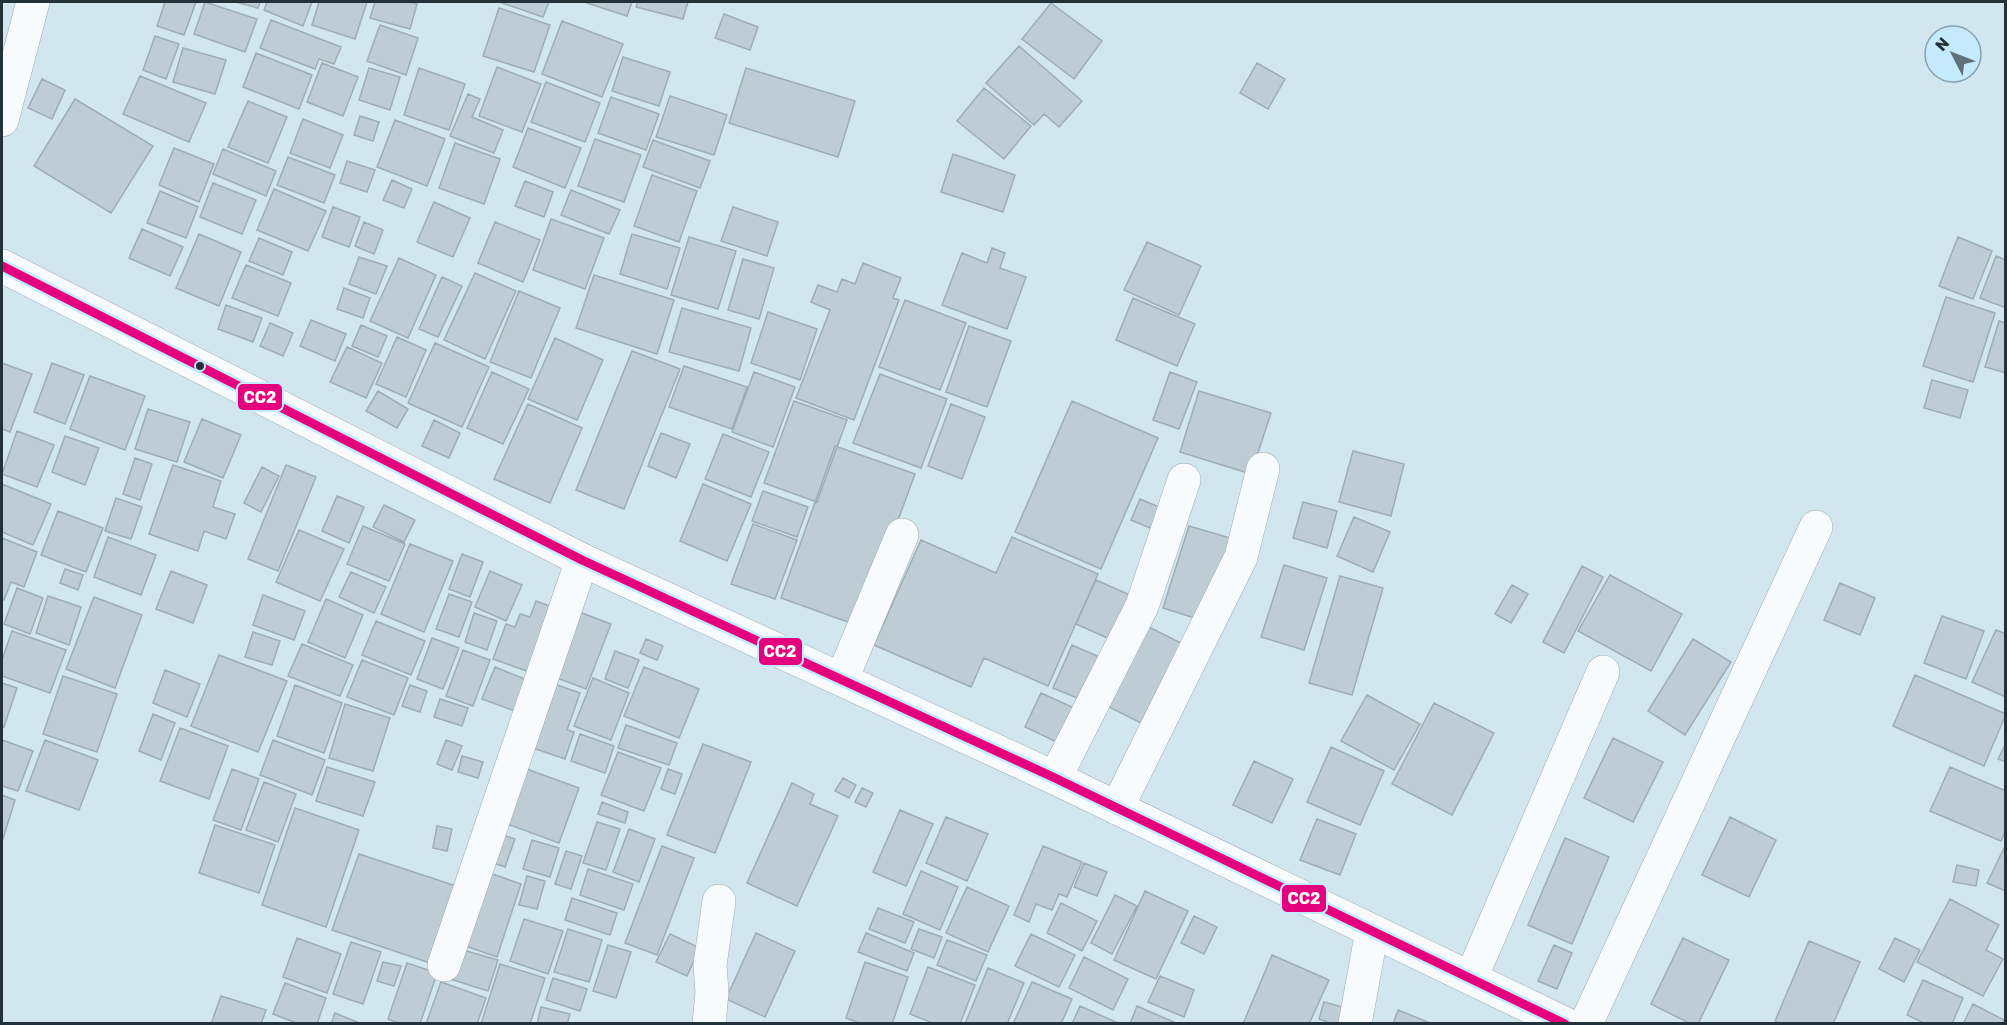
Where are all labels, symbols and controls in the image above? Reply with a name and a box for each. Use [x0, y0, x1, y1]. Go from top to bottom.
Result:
north arrow [1923, 24, 1983, 84]
text: N [1931, 34, 1953, 55]
unlabelled marker [194, 360, 206, 372]
line badge: CC2 [237, 383, 283, 411]
text: CC2 [244, 388, 276, 407]
line badge: CC2 [758, 637, 803, 666]
text: CC2 [764, 642, 796, 661]
line badge: CC2 [1281, 884, 1327, 913]
text: CC2 [1288, 889, 1320, 908]

